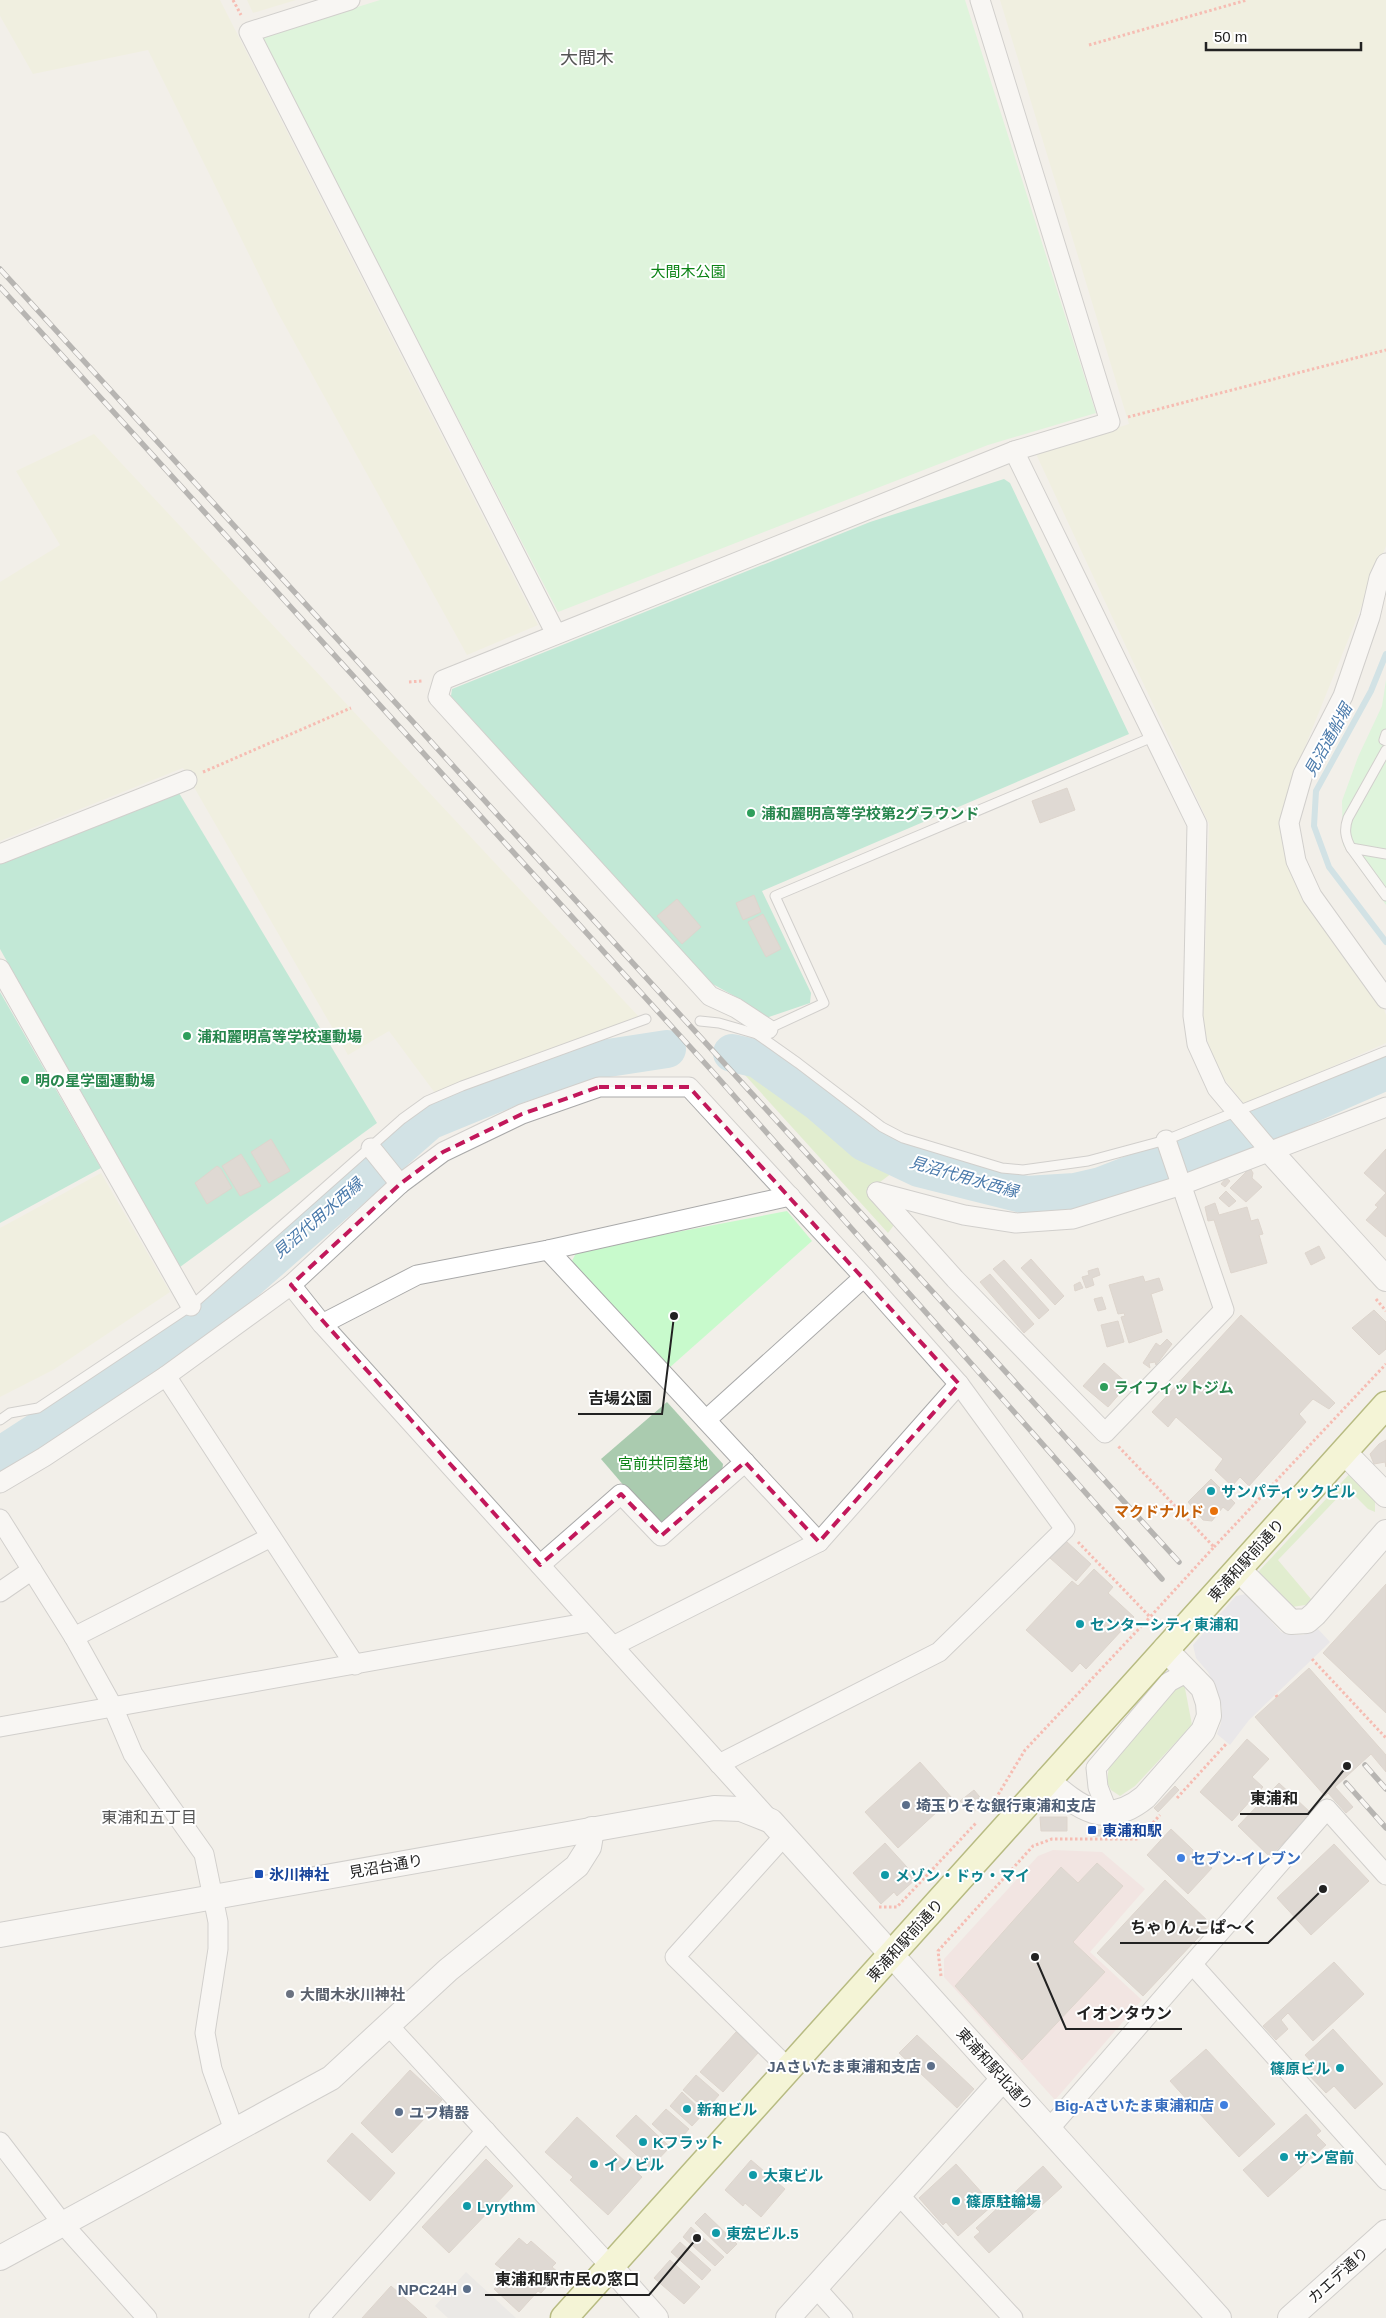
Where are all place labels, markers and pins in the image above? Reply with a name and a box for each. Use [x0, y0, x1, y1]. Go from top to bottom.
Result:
place label: 浦和麗明高等学校第2グラウンド [761, 805, 979, 822]
marker: 浦和麗明高等学校第2グラウンド [745, 807, 757, 819]
place label: 浦和麗明高等学校運動場 [197, 1028, 362, 1045]
marker: 浦和麗明高等学校運動場 [181, 1030, 193, 1042]
place label: 明の星学園運動場 [35, 1072, 155, 1089]
marker: 明の星学園運動場 [19, 1074, 31, 1086]
place label: ライフィットジム [1114, 1379, 1234, 1396]
marker: ライフィットジム [1098, 1381, 1110, 1393]
callout: 吉場公園 [578, 1383, 662, 1414]
place label: サンパティックビル [1221, 1483, 1355, 1500]
marker: サンパティックビル [1205, 1485, 1217, 1497]
place label: マクドナルド [1114, 1503, 1204, 1520]
marker: マクドナルド [1208, 1505, 1220, 1517]
place label: センターシティ東浦和 [1090, 1616, 1239, 1633]
marker: センターシティ東浦和 [1074, 1618, 1086, 1630]
callout: 東浦和 [1240, 1783, 1308, 1814]
place label: 埼玉りそな銀行東浦和支店 [916, 1797, 1096, 1814]
marker: 埼玉りそな銀行東浦和支店 [900, 1799, 912, 1811]
place label: 東浦和駅 [1102, 1822, 1162, 1839]
marker: 東浦和駅 [1086, 1824, 1098, 1836]
place label: セブン-イレブン [1191, 1850, 1301, 1867]
marker: セブン-イレブン [1175, 1852, 1187, 1864]
place label: 氷川神社 [269, 1866, 329, 1883]
place label: メゾン・ドゥ・マイ [895, 1867, 1030, 1884]
marker: 氷川神社 [253, 1868, 265, 1880]
marker: メゾン・ドゥ・マイ [879, 1869, 891, 1881]
callout: ちゃりんこぱ～く [1120, 1912, 1268, 1943]
place label: 大間木氷川神社 [300, 1986, 405, 2003]
marker: 大間木氷川神社 [284, 1988, 296, 2000]
callout: イオンタウン [1066, 1998, 1182, 2029]
place label: JAさいたま東浦和支店 [767, 2058, 921, 2075]
marker: JAさいたま東浦和支店 [925, 2060, 937, 2072]
place label: 篠原ビル [1270, 2060, 1330, 2077]
marker: 篠原ビル [1334, 2062, 1346, 2074]
place label: Big-Aさいたま東浦和店 [1054, 2097, 1214, 2114]
marker: Big-Aさいたま東浦和店 [1218, 2099, 1230, 2111]
place label: 新和ビル [697, 2101, 757, 2118]
marker: 新和ビル [681, 2103, 693, 2115]
place label: ユフ精器 [409, 2104, 470, 2121]
marker: ユフ精器 [393, 2106, 405, 2118]
place label: Kフラット [653, 2134, 724, 2151]
marker: Kフラット [637, 2136, 649, 2148]
place label: サン宮前 [1294, 2149, 1354, 2166]
marker: サン宮前 [1278, 2151, 1290, 2163]
place label: イノビル [604, 2156, 664, 2173]
marker: イノビル [588, 2158, 600, 2170]
place label: 大東ビル [763, 2167, 823, 2184]
marker: 大東ビル [747, 2169, 759, 2181]
place label: 篠原駐輪場 [966, 2193, 1041, 2210]
marker: 篠原駐輪場 [950, 2195, 962, 2207]
place label: Lyrythm [477, 2198, 536, 2215]
marker: Lyrythm [461, 2200, 473, 2212]
place label: 東宏ビル.5 [726, 2225, 799, 2242]
marker: 東宏ビル.5 [710, 2227, 722, 2239]
callout: 東浦和駅市民の窓口 [485, 2264, 649, 2295]
place label: NPC24H [398, 2281, 457, 2298]
marker: NPC24H [461, 2283, 473, 2295]

